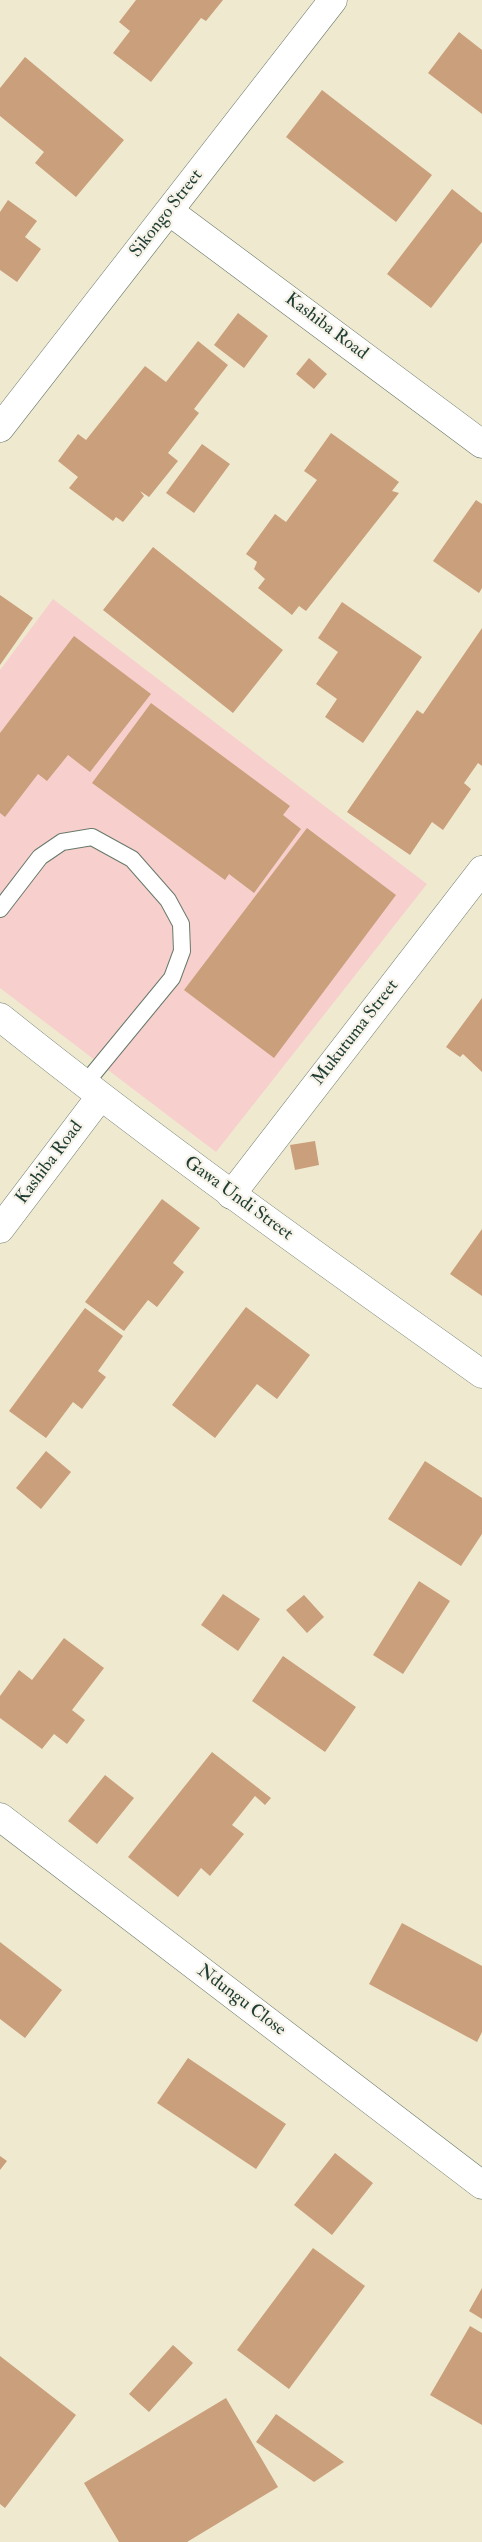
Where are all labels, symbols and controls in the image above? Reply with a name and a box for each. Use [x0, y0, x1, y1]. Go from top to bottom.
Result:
street label: Sikongo Street [126, 166, 208, 262]
street label: Kashiba Road [280, 289, 372, 365]
street label: Mukutuma Street [308, 976, 404, 1090]
street label: Kashiba Road [12, 1117, 88, 1209]
street label: Gawa Undi Street [179, 1152, 297, 1246]
street label: Ndungu Close [192, 1961, 290, 2041]

